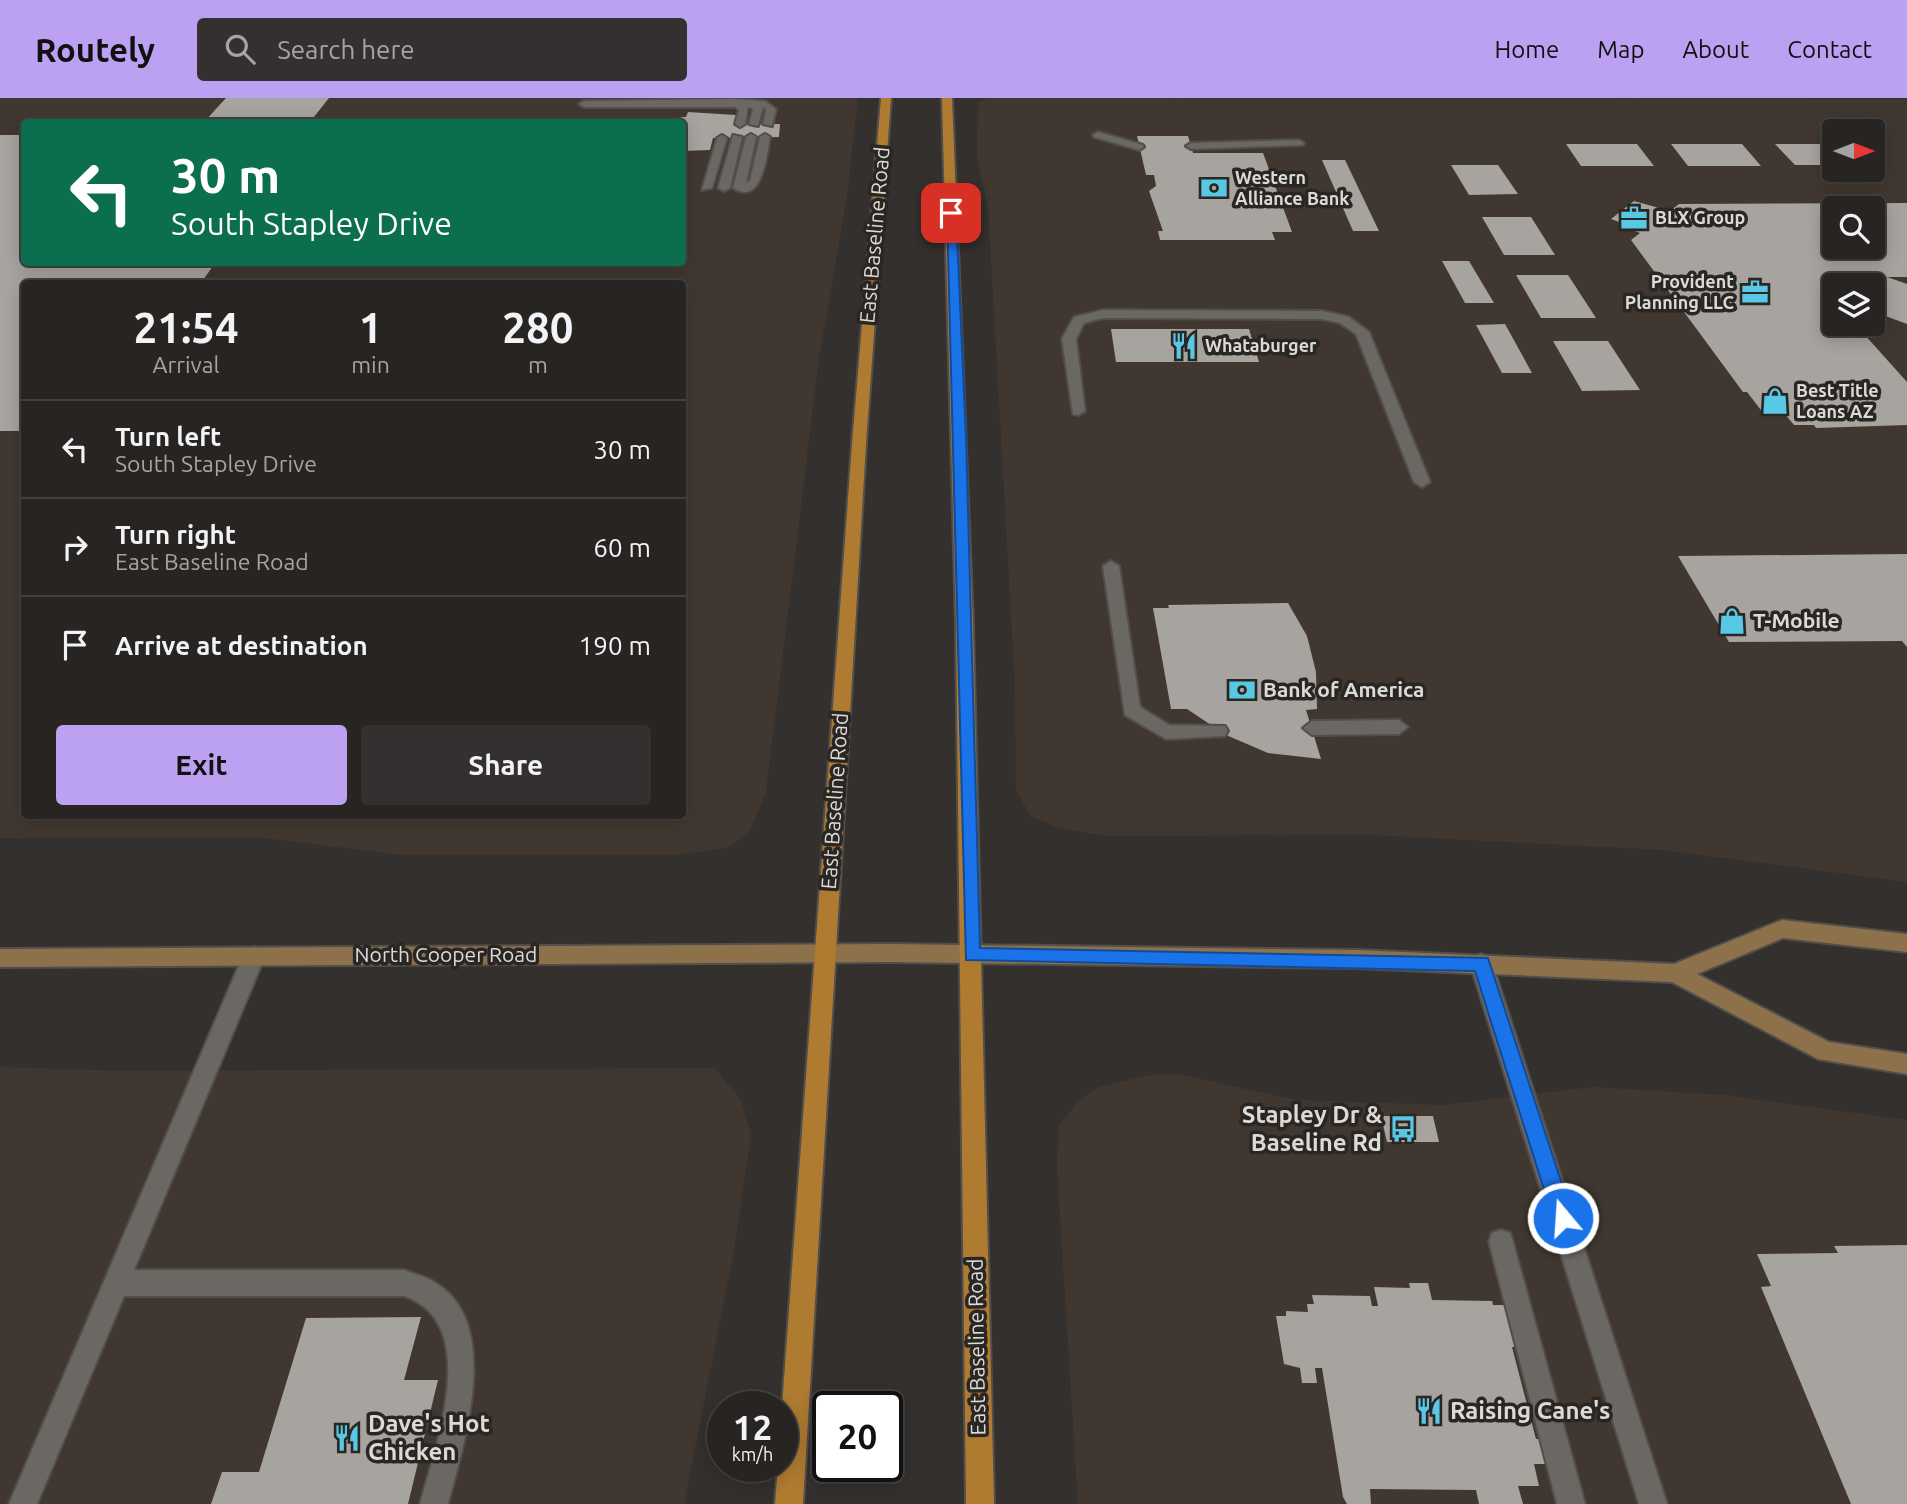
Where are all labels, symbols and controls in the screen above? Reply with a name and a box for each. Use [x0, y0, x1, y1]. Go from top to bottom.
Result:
search box [197, 18, 687, 81]
icon: search [221, 30, 259, 68]
text: Routely [35, 31, 155, 68]
text: Search here [277, 35, 415, 64]
text: Home [1494, 36, 1559, 63]
text: Map [1597, 36, 1644, 63]
text: About [1682, 36, 1749, 63]
text: Contact [1787, 36, 1872, 63]
north arrow [1822, 119, 1885, 182]
map controls [1822, 119, 1885, 336]
street label: East Baseline Road [854, 146, 894, 324]
icon: left [56, 147, 147, 238]
text: 30 m [171, 147, 280, 202]
place label: Western Alliance Bank [1235, 167, 1349, 208]
bank icon: Western Alliance Bank [1199, 173, 1229, 203]
pin [921, 183, 981, 243]
icon: arrive [932, 194, 970, 232]
button: search [1822, 196, 1885, 259]
office icon: BLX Group [1619, 203, 1649, 233]
text: South Stapley Drive [171, 205, 452, 241]
place label: BLX Group [1655, 207, 1745, 227]
place label: Provident Planning LLC [1625, 271, 1734, 312]
button: layers [1822, 273, 1885, 336]
office icon: Provident Planning LLC [1740, 277, 1770, 307]
text: 21:54 [134, 304, 239, 351]
text: 1 [359, 304, 382, 351]
text: 280 [502, 304, 573, 351]
restaurant icon: Whataburger [1169, 331, 1199, 361]
place label: Whataburger [1205, 335, 1317, 355]
text: Arrival [153, 352, 220, 377]
text: min [351, 352, 390, 377]
text: m [528, 352, 548, 377]
place label: Best Title Loans AZ [1796, 380, 1879, 421]
shop icon: Best Title Loans AZ [1760, 386, 1790, 416]
text: Turn left [115, 422, 221, 451]
icon: left [56, 430, 94, 468]
text: 30 m [593, 435, 651, 464]
text: South Stapley Drive [115, 451, 317, 476]
text: Turn right [115, 520, 236, 549]
icon: right [56, 528, 94, 566]
text: 60 m [593, 533, 651, 562]
text: East Baseline Road [115, 549, 309, 574]
shop icon: T-Mobile [1717, 606, 1747, 636]
place label: T-Mobile [1753, 608, 1840, 632]
icon: arrive [56, 626, 94, 664]
text: Arrive at destination [115, 631, 368, 660]
text: 190 m [579, 631, 651, 660]
bank icon: Bank of America [1227, 675, 1257, 705]
place label: Bank of America [1263, 677, 1424, 701]
street label: East Baseline Road [816, 712, 852, 890]
button: Exit [56, 725, 347, 805]
button: Share [361, 725, 651, 805]
street label: North Cooper Road [355, 942, 537, 966]
place label: Stapley Dr & Baseline Rd [1242, 1101, 1382, 1156]
bus stop icon: Stapley Dr & Baseline Rd [1388, 1114, 1418, 1144]
position arrow [1526, 1181, 1600, 1255]
street label: East Baseline Road [962, 1258, 990, 1436]
speed limit sign: 20 [812, 1391, 903, 1482]
restaurant icon: Raising Cane's [1414, 1396, 1444, 1426]
place label: Raising Cane's [1450, 1397, 1610, 1424]
text: 12 [733, 1407, 772, 1447]
place label: Dave's Hot Chicken [368, 1410, 490, 1465]
restaurant icon: Dave's Hot Chicken [332, 1423, 362, 1453]
text: km/h [732, 1444, 773, 1464]

